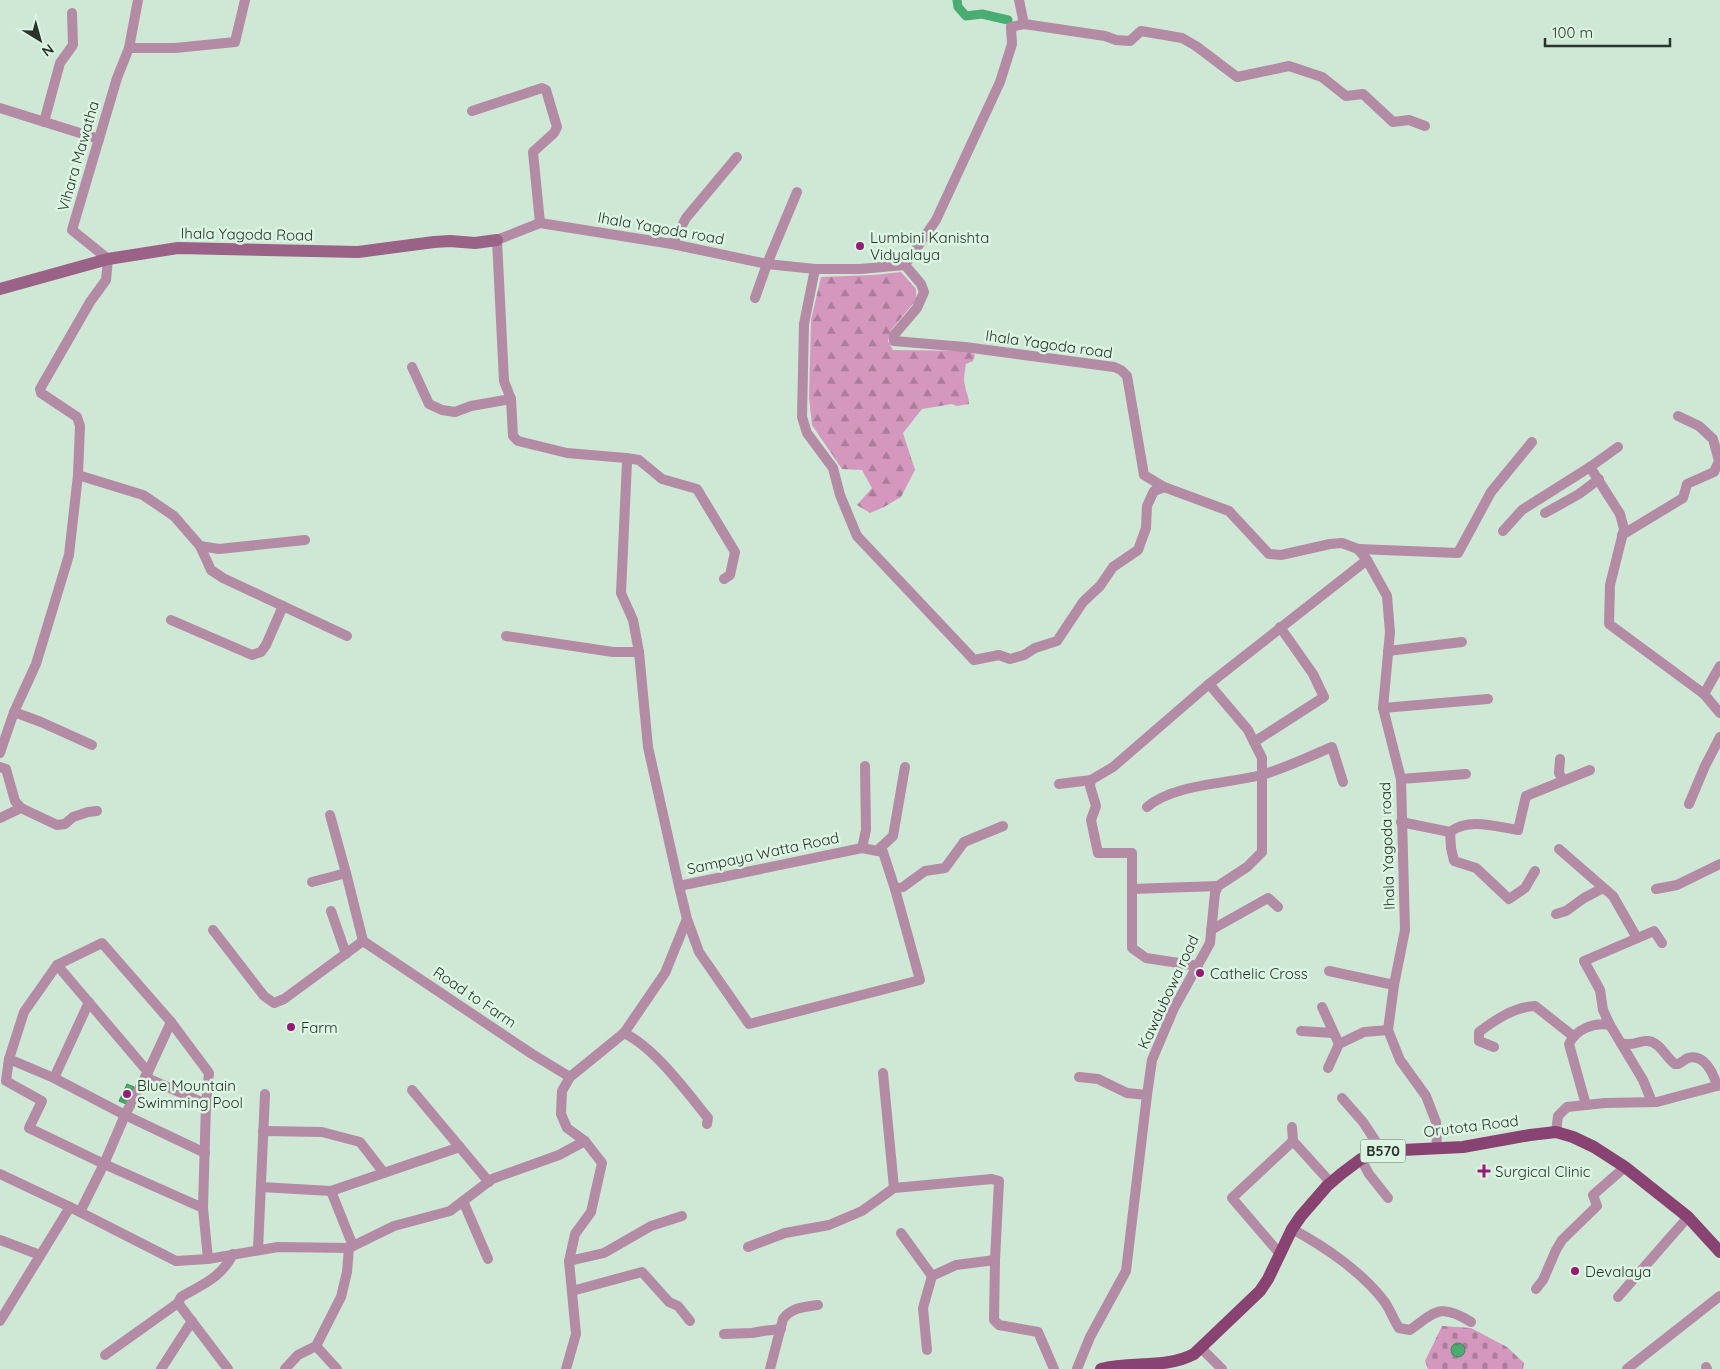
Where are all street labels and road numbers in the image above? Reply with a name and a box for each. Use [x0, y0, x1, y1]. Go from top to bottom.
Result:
street label: Vihara Mawatha [53, 99, 103, 213]
street label: Ihala Yagoda road [596, 208, 726, 248]
street label: Ihala Yagoda Road [181, 223, 313, 245]
street label: Ihala Yagoda road [984, 326, 1114, 362]
street label: Ihala Yagoda road [1375, 782, 1399, 910]
street label: Sampaya Watta Road [685, 828, 841, 878]
street label: Kawdubowa road [1133, 932, 1203, 1052]
street label: Road to Farm [430, 962, 520, 1032]
street label: Orutota Road [1423, 1111, 1519, 1141]
road number: B570 [1360, 1140, 1406, 1162]

